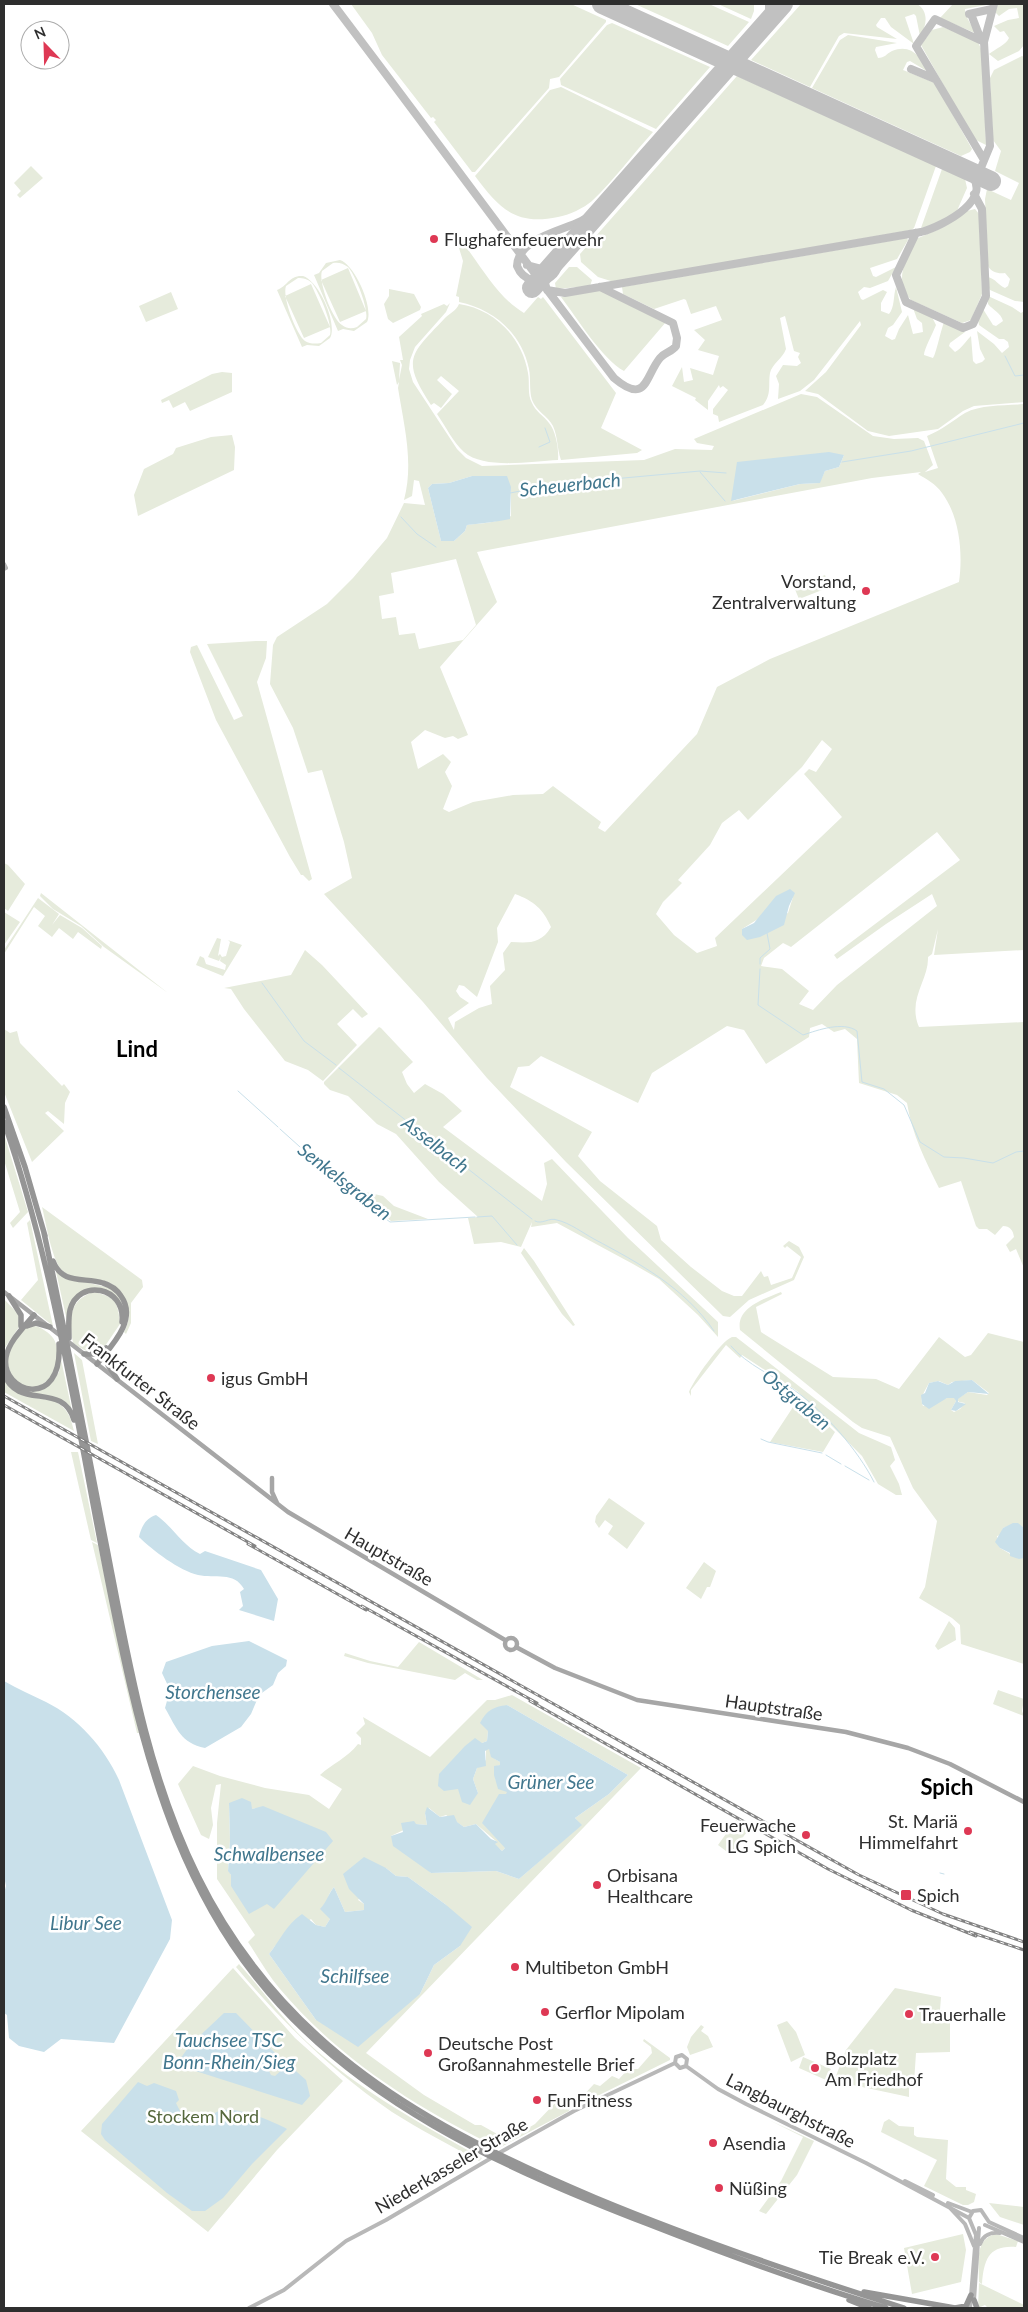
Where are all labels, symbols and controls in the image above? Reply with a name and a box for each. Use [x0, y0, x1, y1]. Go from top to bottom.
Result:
north arrow [20, 20, 70, 70]
text: N [31, 23, 48, 43]
place label: Flughafenfeuerwehr [444, 228, 604, 250]
marker: Flughafenfeuerwehr [428, 233, 440, 245]
water label: Scheuerbach [518, 467, 622, 501]
place label: Vorstand, Zentralverwaltung [712, 570, 856, 613]
marker: Vorstand, Zentralverwaltung [860, 585, 872, 597]
district label: Lind [116, 1035, 158, 1062]
water label: Asselbach [397, 1110, 474, 1177]
water label: Senkelsgraben [294, 1137, 396, 1225]
street label: Frankfurter Straße [77, 1328, 205, 1434]
water label: Ostgraben [758, 1364, 836, 1434]
place label: igus GmbH [221, 1367, 309, 1389]
marker: igus GmbH [205, 1372, 217, 1384]
street label: Hauptstraße [341, 1522, 437, 1590]
water label: Storchensee [165, 1680, 261, 1703]
street label: Hauptstraße [724, 1689, 824, 1725]
water label: Grüner See [508, 1770, 594, 1793]
district label: Spich [921, 1773, 973, 1800]
place label: St. Mariä Himmelfahrt [858, 1810, 959, 1853]
place label: Feuerwache LG Spich [700, 1814, 796, 1857]
marker: St. Mariä Himmelfahrt [962, 1825, 974, 1837]
marker: Feuerwache LG Spich [800, 1829, 812, 1841]
water label: Schwalbensee [214, 1842, 324, 1865]
place label: Orbisana Healthcare [607, 1864, 693, 1907]
marker: Orbisana Healthcare [591, 1879, 603, 1891]
place label: Spich [917, 1884, 960, 1906]
marker: Spich [899, 1888, 913, 1902]
water label: Libur See [50, 1911, 122, 1934]
place label: Multibeton GmbH [525, 1956, 669, 1978]
marker: Multibeton GmbH [509, 1961, 521, 1973]
water label: Schilfsee [321, 1964, 389, 1987]
place label: Gerflor Mipolam [555, 2001, 685, 2023]
place label: Trauerhalle [919, 2003, 1006, 2025]
marker: Gerflor Mipolam [539, 2006, 551, 2018]
marker: Trauerhalle [903, 2008, 915, 2020]
water label: Tauchsee TSC Bonn-Rhein/Sieg [163, 2028, 296, 2073]
place label: Deutsche Post Großannahmestelle Brief [438, 2032, 635, 2075]
marker: Deutsche Post Großannahmestelle Brief [422, 2047, 434, 2059]
place label: Bolzplatz Am Friedhof [825, 2047, 923, 2090]
marker: Bolzplatz Am Friedhof [809, 2062, 821, 2074]
street label: Langbaurghstraße [723, 2068, 859, 2152]
place label: FunFitness [547, 2089, 633, 2111]
marker: FunFitness [531, 2094, 543, 2106]
park label: Stockem Nord [147, 2105, 259, 2127]
street label: Niederkasseler Straße [371, 2112, 531, 2218]
place label: Asendia [723, 2132, 786, 2154]
marker: Asendia [707, 2137, 719, 2149]
place label: Nüßing [729, 2177, 787, 2199]
marker: Nüßing [713, 2182, 725, 2194]
place label: Tie Break e.V. [819, 2246, 925, 2268]
marker: Tie Break e.V. [929, 2251, 941, 2263]

